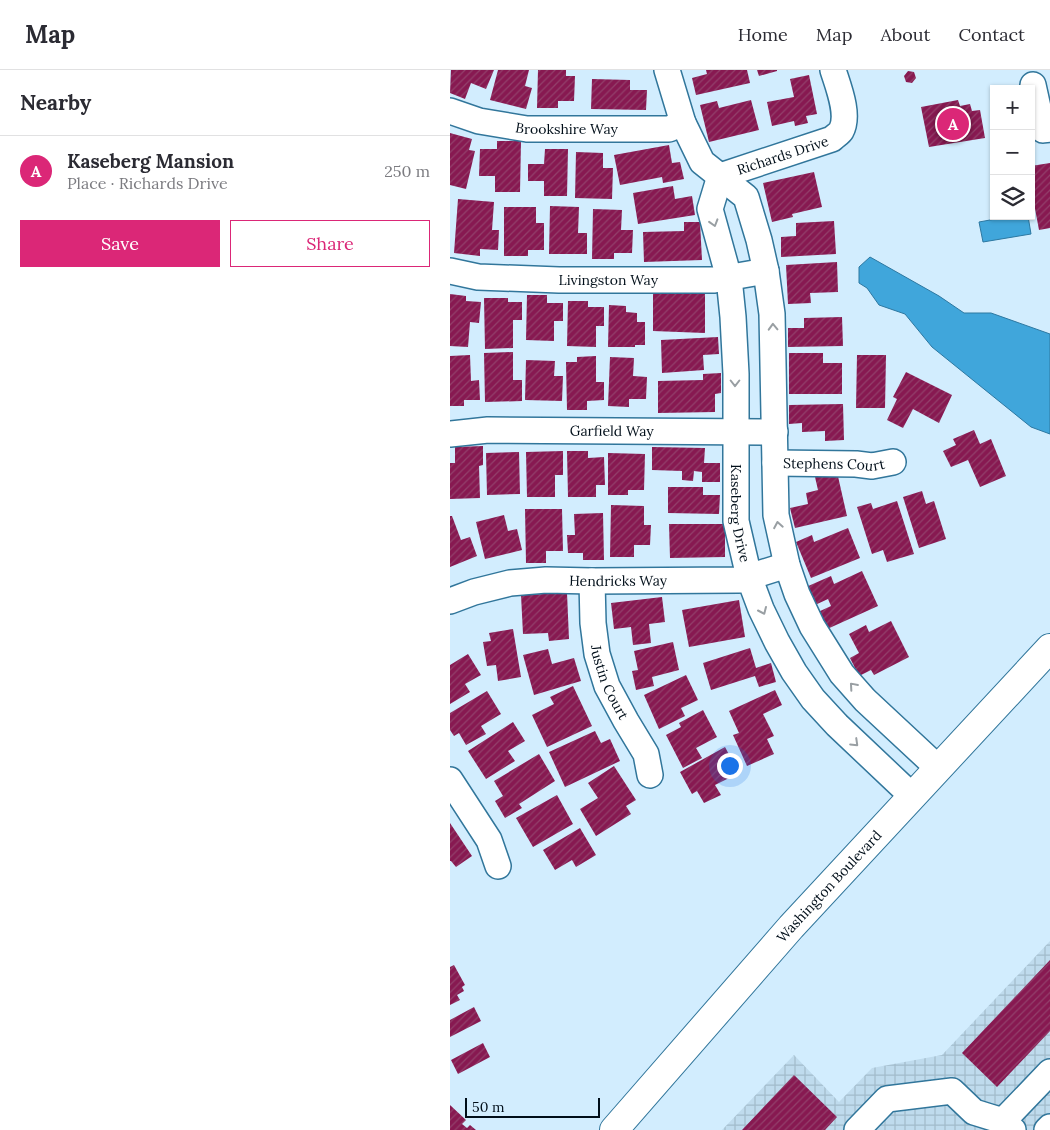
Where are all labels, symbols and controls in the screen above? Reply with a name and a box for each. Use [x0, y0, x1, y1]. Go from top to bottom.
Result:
text: Map [25, 19, 75, 50]
text: Home [738, 23, 788, 46]
text: Map [816, 23, 852, 46]
text: About [880, 23, 930, 46]
text: Contact [958, 23, 1025, 46]
map controls [990, 85, 1035, 220]
button: + [990, 85, 1035, 130]
text: Nearby [20, 89, 91, 116]
pin: A [937, 105, 969, 143]
street label: Brookshire Way [514, 118, 618, 138]
button: − [990, 130, 1035, 175]
street label: Richards Drive [735, 132, 831, 179]
text: Kaseberg Mansion [67, 149, 234, 173]
text: A [31, 161, 41, 181]
text: 250 m [384, 161, 430, 181]
text: Place · Richards Drive [67, 173, 228, 193]
button: layers [990, 175, 1035, 220]
one-way arrow [708, 218, 718, 226]
button: Save [20, 220, 220, 267]
button: Share [230, 220, 430, 267]
street label: Livingston Way [559, 271, 659, 289]
one-way arrow [767, 323, 778, 331]
one-way arrow [730, 379, 741, 387]
street label: Garfield Way [570, 422, 654, 440]
street label: Stephens Court [783, 454, 887, 475]
street label: Kaseberg Drive [727, 464, 754, 565]
one-way arrow [773, 520, 783, 529]
street label: Hendricks Way [569, 571, 668, 590]
one-way arrow [756, 606, 767, 615]
street label: Justin Court [587, 643, 633, 723]
one-way arrow [849, 682, 858, 691]
one-way arrow [850, 737, 859, 746]
your location [717, 753, 743, 779]
street label: Washington Boulevard [773, 826, 885, 946]
scale bar [465, 1095, 600, 1118]
text: 50 m [472, 1098, 505, 1116]

